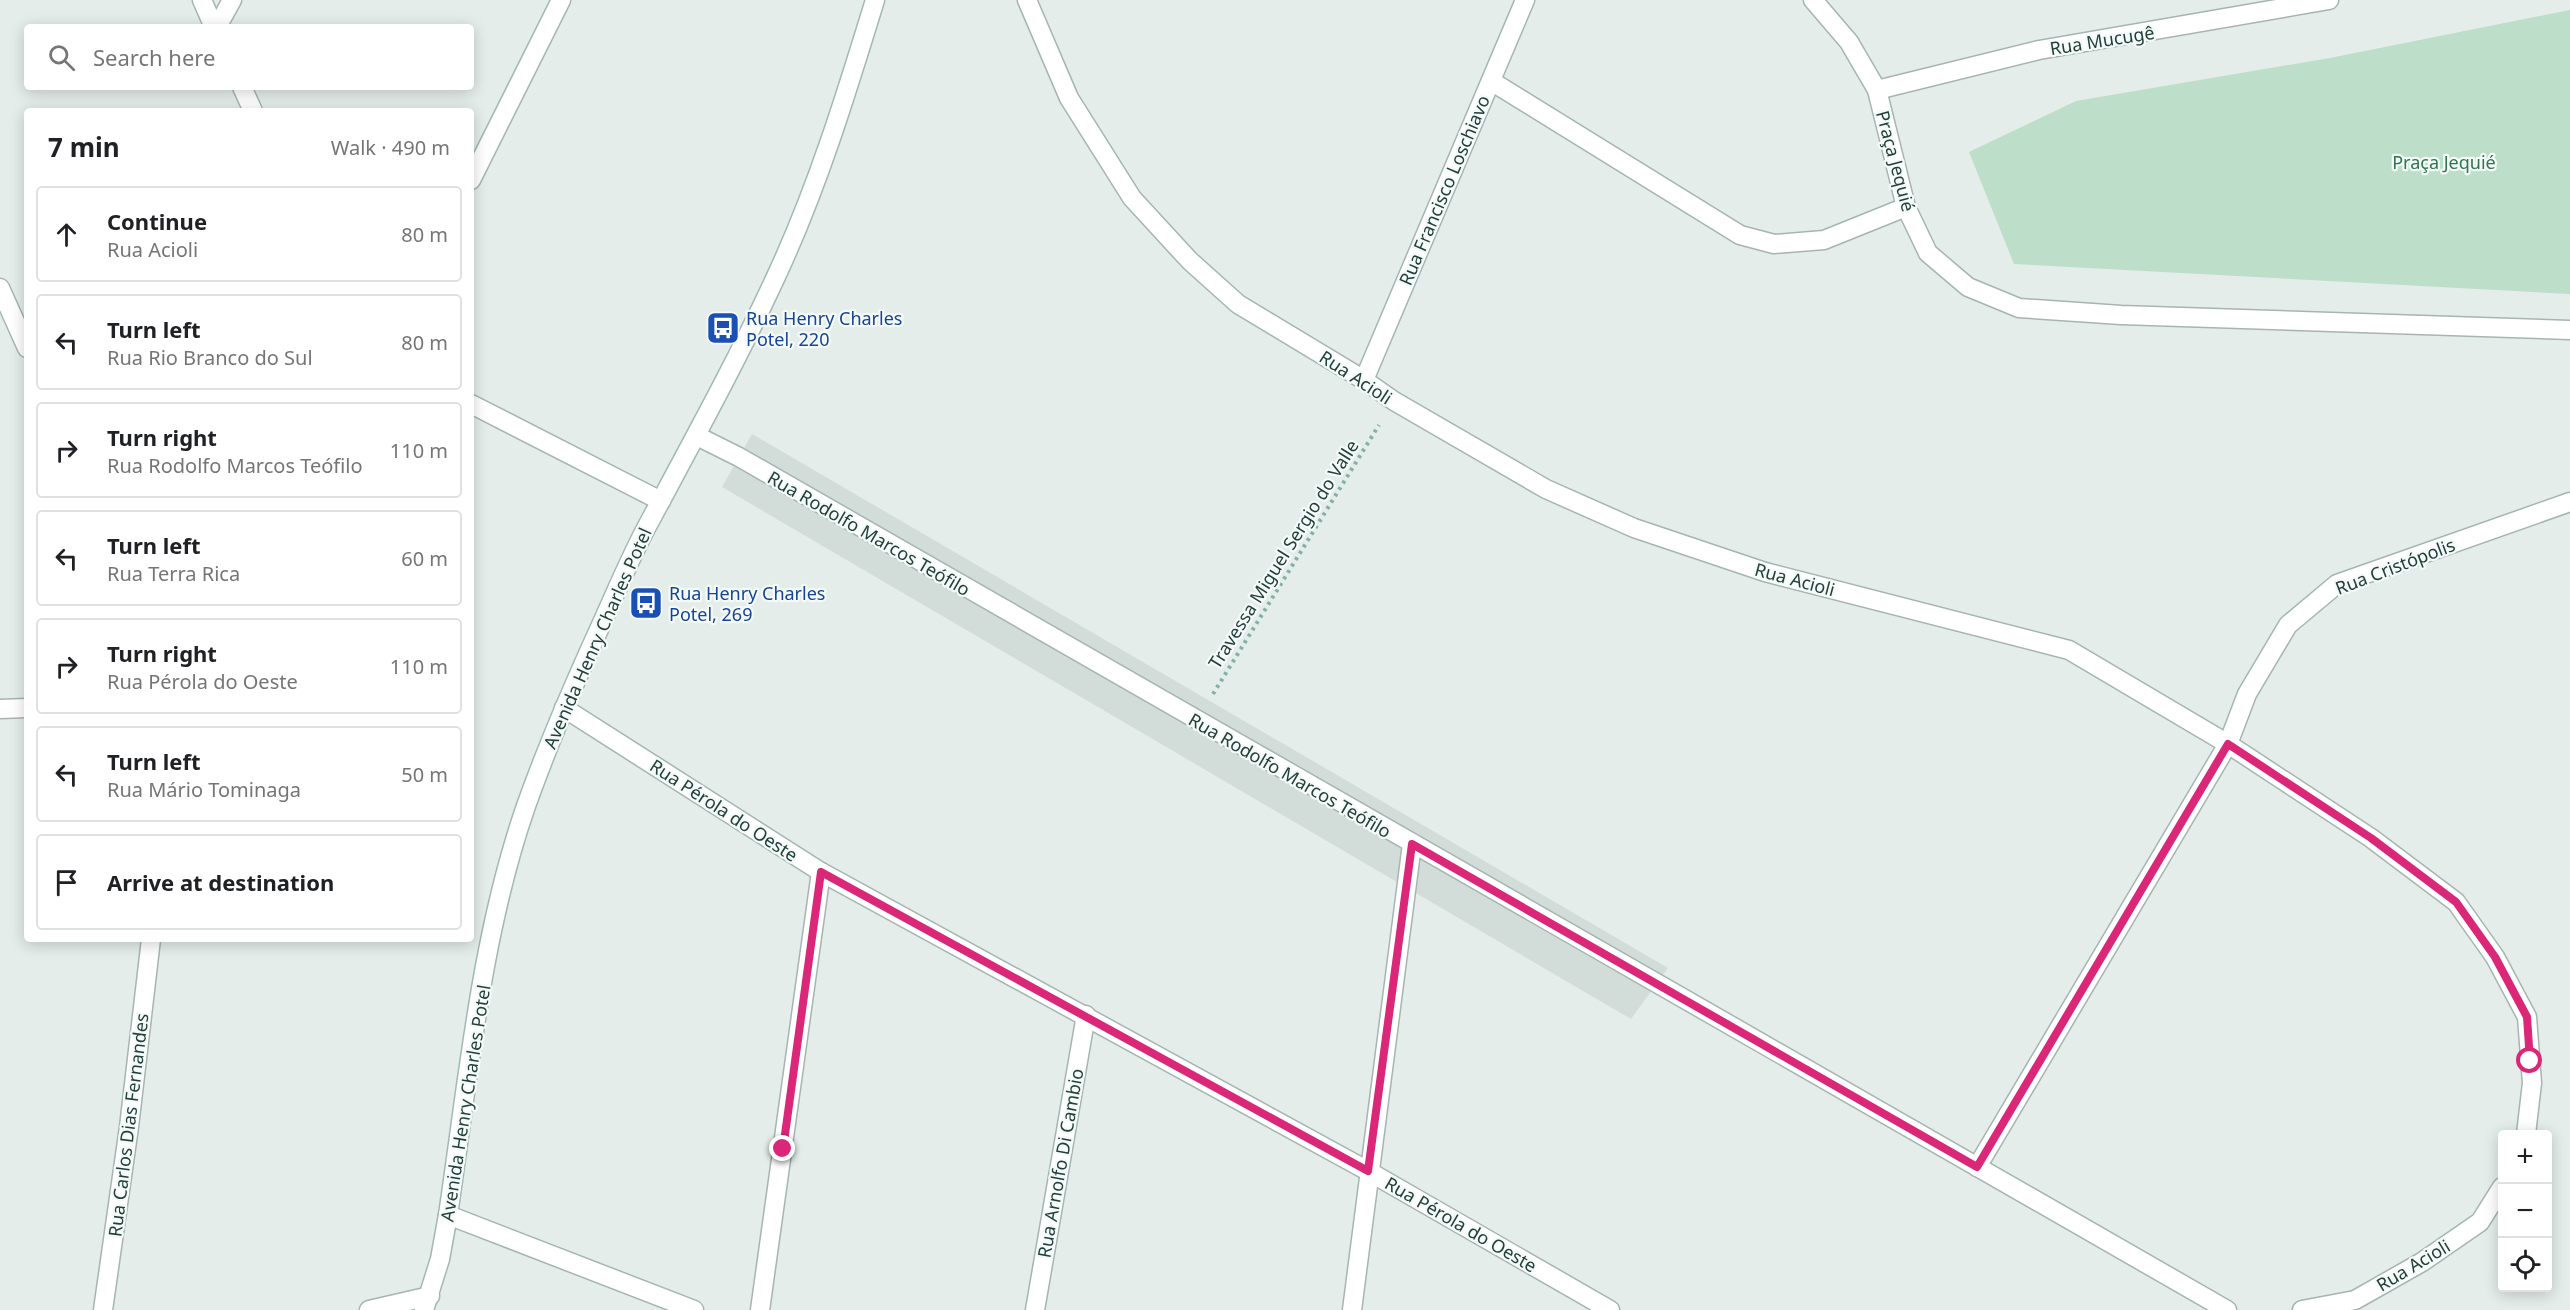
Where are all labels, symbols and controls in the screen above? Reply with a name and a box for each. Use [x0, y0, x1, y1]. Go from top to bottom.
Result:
street label: Rua Mucugê [2048, 20, 2156, 60]
search box [24, 24, 474, 90]
icon: search [45, 41, 78, 74]
text: Search here [93, 42, 215, 72]
street label: Rua Francisco Loschiavo [1393, 91, 1495, 289]
street label: Praça Jequié [1871, 108, 1921, 214]
text: 7 min [48, 129, 120, 165]
text: Walk · 490 m [331, 134, 450, 161]
park label: Praça Jequié [2392, 150, 2496, 174]
text: Continue [107, 206, 207, 236]
icon: ahead [50, 218, 83, 251]
text: 80 m [401, 221, 448, 248]
text: Rua Acioli [107, 236, 198, 263]
place label: Rua Henry Charles Potel, 220 [746, 306, 902, 351]
bus stop icon: Rua Henry Charles Potel, 220 [705, 310, 741, 346]
text: Turn left [107, 314, 201, 344]
icon: left [50, 326, 83, 359]
text: 80 m [401, 329, 448, 356]
text: Rua Rio Branco do Sul [107, 344, 313, 371]
street label: Rua Acioli [1315, 345, 1397, 409]
text: Turn right [107, 422, 217, 452]
icon: right [50, 434, 83, 467]
street label: Travessa Miguel Sergio do Valle [1202, 435, 1364, 673]
text: 110 m [390, 437, 448, 464]
text: Rua Rodolfo Marcos Teófilo [107, 452, 363, 479]
street label: Rua Rodolfo Marcos Teófilo [763, 465, 975, 601]
street label: Avenida Henry Charles Potel [537, 524, 657, 752]
text: Turn left [107, 530, 201, 560]
street label: Rua Cristópolis [2332, 532, 2458, 600]
icon: left [50, 542, 83, 575]
text: 60 m [401, 545, 448, 572]
street label: Rua Acioli [1752, 557, 1838, 601]
text: Rua Terra Rica [107, 560, 240, 587]
place label: Rua Henry Charles Potel, 269 [669, 581, 825, 626]
bus stop icon: Rua Henry Charles Potel, 269 [628, 585, 664, 621]
text: Turn right [107, 638, 217, 668]
icon: right [50, 650, 83, 683]
text: 110 m [390, 653, 448, 680]
text: Rua Pérola do Oeste [107, 668, 298, 695]
street label: Rua Rodolfo Marcos Teófilo [1184, 707, 1396, 843]
text: Turn left [107, 746, 201, 776]
street label: Rua Pérola do Oeste [645, 753, 803, 867]
icon: left [50, 758, 83, 791]
text: 50 m [401, 761, 448, 788]
text: Rua Mário Tominaga [107, 776, 301, 803]
icon: arrive [50, 866, 83, 899]
text: Arrive at destination [107, 867, 334, 897]
street label: Avenida Henry Charles Potel [434, 983, 496, 1223]
street label: Rua Carlos Dias Fernandes [102, 1012, 154, 1238]
route start [2516, 1047, 2542, 1073]
street label: Rua Arnolfo Di Cambio [1032, 1066, 1088, 1260]
map controls [2498, 1130, 2552, 1292]
button: + [2498, 1130, 2552, 1184]
route end [769, 1135, 795, 1161]
street label: Rua Pérola do Oeste [1381, 1171, 1541, 1277]
button: − [2498, 1184, 2552, 1238]
street label: Rua Acioli [2372, 1234, 2454, 1296]
button: locate [2498, 1238, 2552, 1292]

